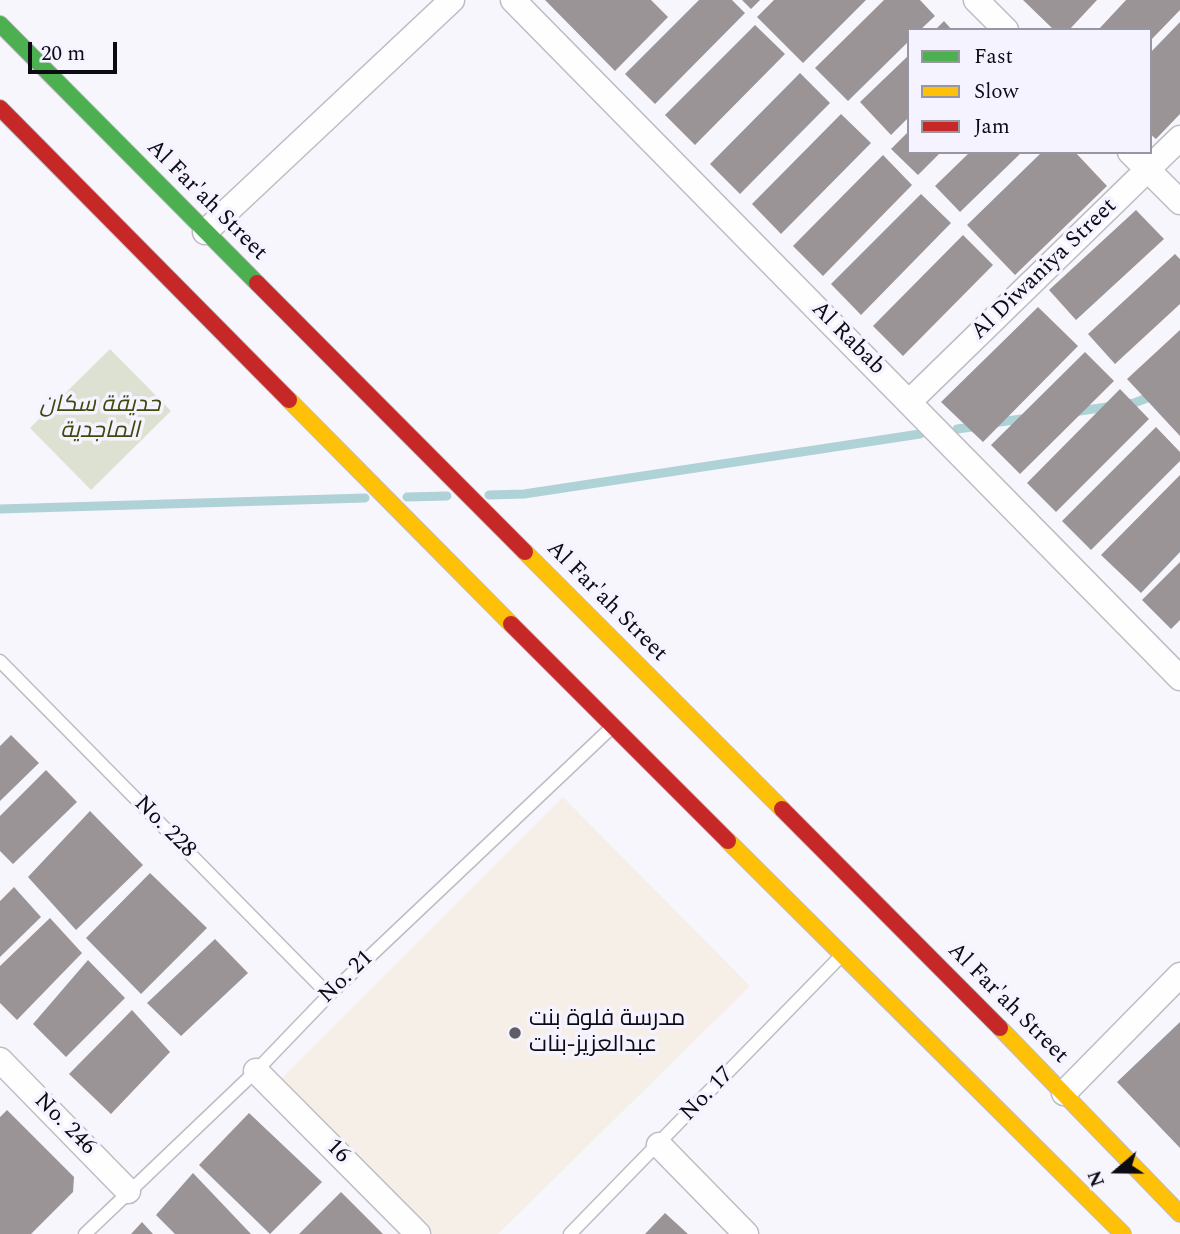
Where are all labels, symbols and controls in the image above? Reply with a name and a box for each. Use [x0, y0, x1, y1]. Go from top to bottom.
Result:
scale bar [32, 28, 121, 72]
legend [907, 28, 1152, 154]
text: 20 m [41, 38, 85, 70]
text: Fast [974, 41, 1013, 73]
text: Slow [974, 76, 1018, 108]
text: Jam [974, 111, 1010, 143]
street label: Al Far'ah Street [140, 135, 272, 267]
street label: Al Diwaniya Street [966, 193, 1124, 347]
street label: Al Rabab [804, 296, 890, 382]
park label: حديقة سكان الماجدية [40, 392, 160, 446]
street label: Al Far'ah Street [540, 536, 672, 668]
street label: No. 228 [127, 791, 201, 865]
street label: Al Far'ah Street [941, 938, 1073, 1070]
street label: No. 21 [314, 945, 380, 1011]
place label: مدرسة فلوة بنت عبدالعزيز-بنات [529, 1006, 685, 1060]
marker: مدرسة فلوة بنت عبدالعزيز-بنات [507, 1025, 523, 1041]
street label: No. 17 [675, 1062, 741, 1128]
street label: No. 246 [27, 1088, 101, 1162]
street label: 16 [319, 1134, 355, 1170]
north arrow [1082, 1136, 1152, 1206]
text: N [1081, 1166, 1113, 1191]

